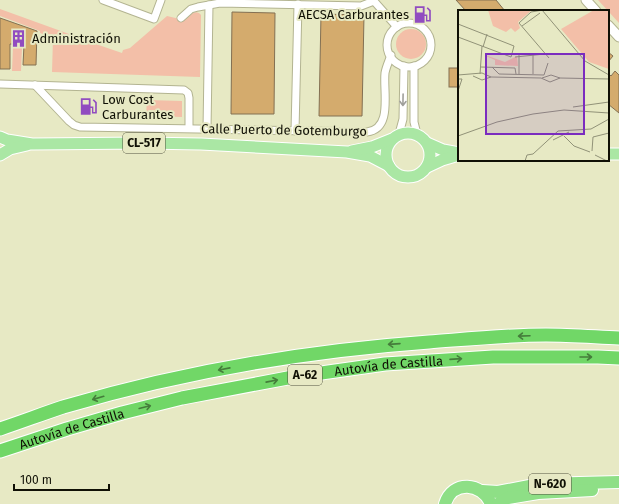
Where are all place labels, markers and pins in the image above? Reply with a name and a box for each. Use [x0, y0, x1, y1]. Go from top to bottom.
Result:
fuel station icon: AECSA Carburantes [412, 4, 432, 24]
place label: AECSA Carburantes [298, 7, 409, 22]
building icon: Administración [9, 28, 29, 48]
place label: Administración [32, 31, 121, 46]
place label: Low Cost Carburantes [102, 92, 173, 122]
fuel station icon: Low Cost Carburantes [79, 96, 99, 116]

